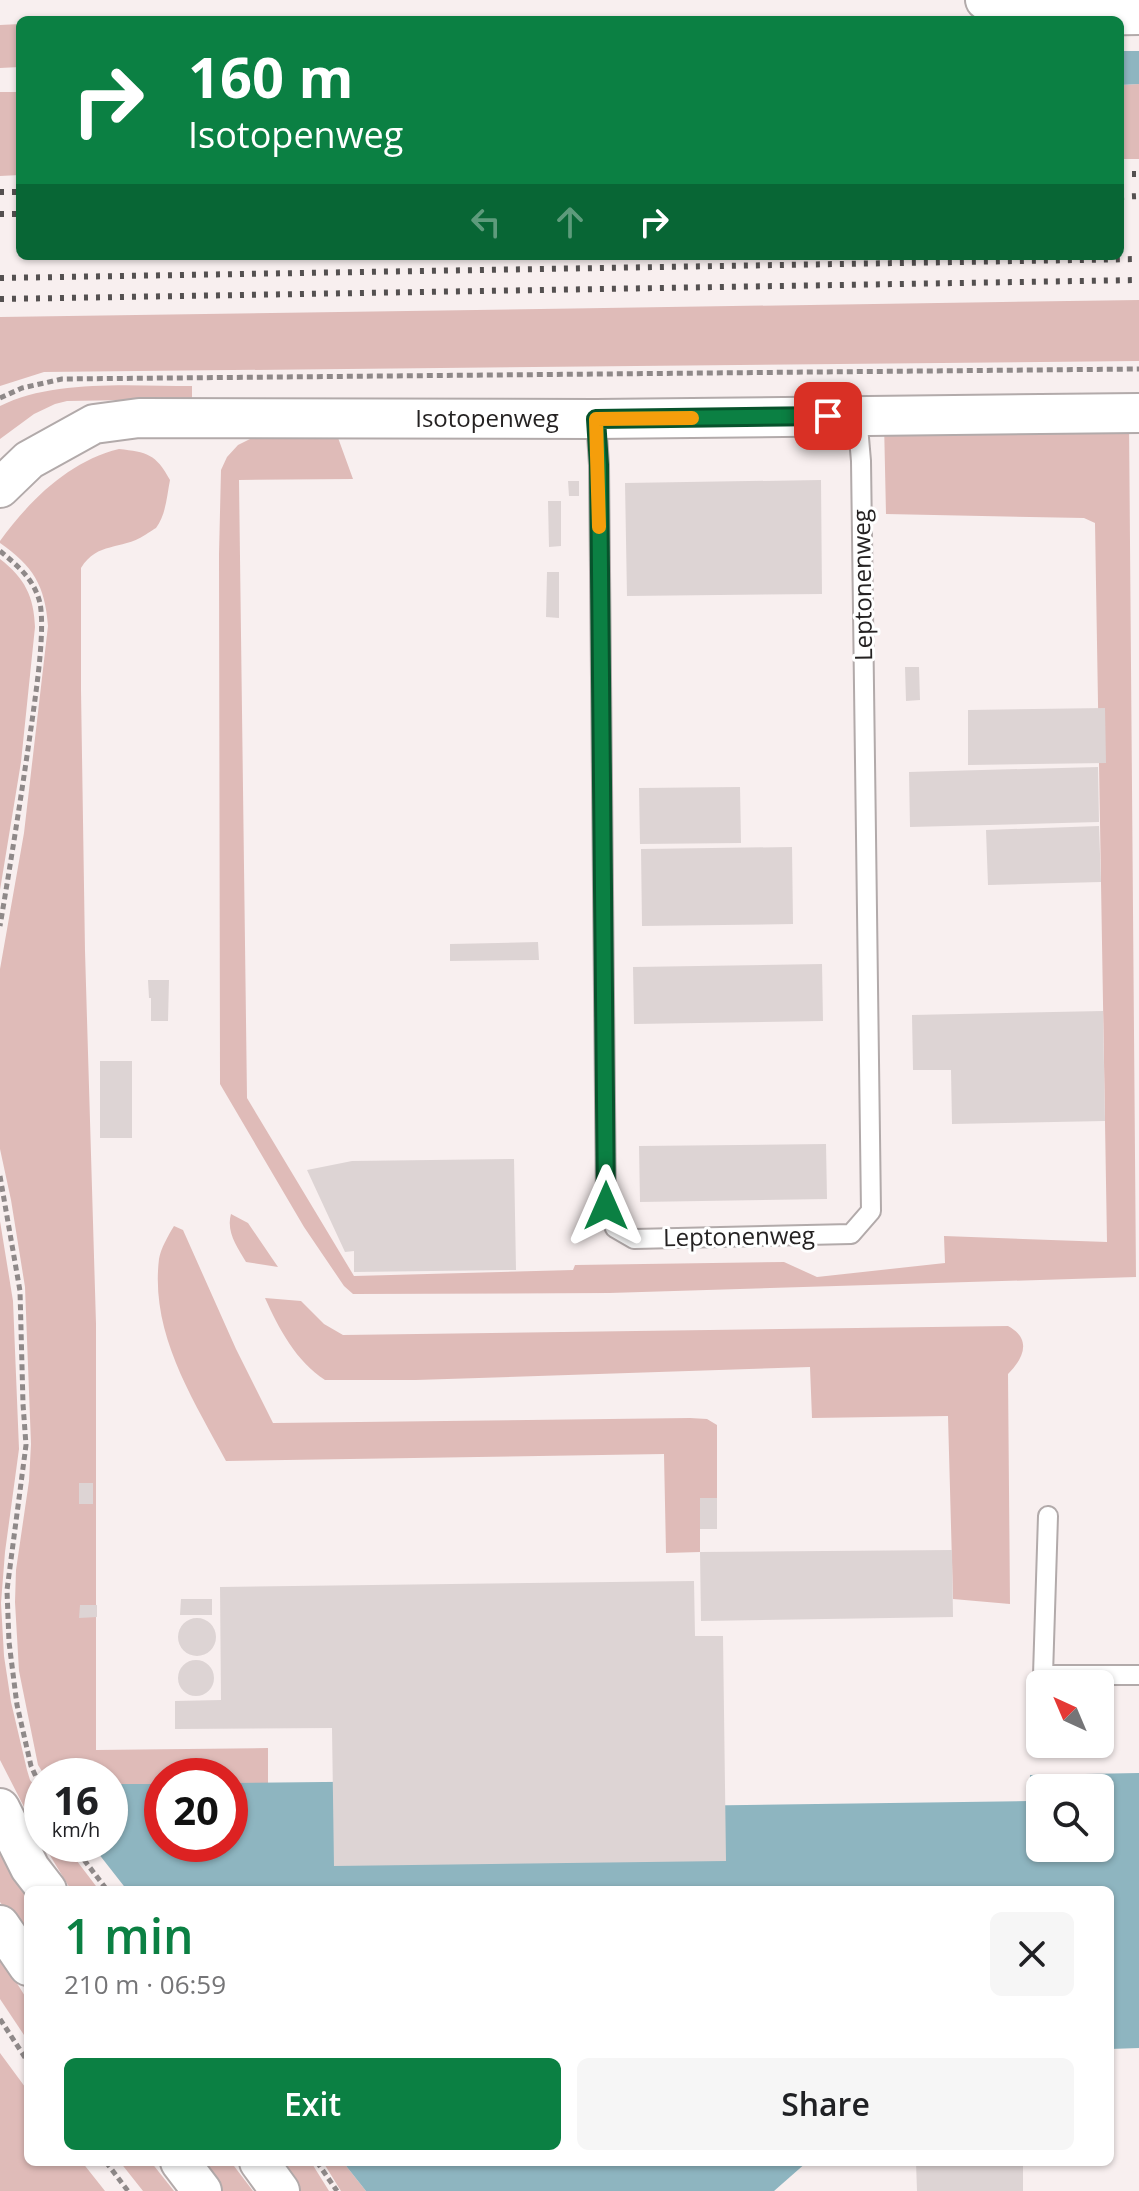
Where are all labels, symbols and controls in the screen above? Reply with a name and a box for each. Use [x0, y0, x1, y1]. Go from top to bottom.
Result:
text: 160 m [188, 38, 354, 114]
icon: right [56, 48, 160, 152]
text: Isotopenweg [188, 110, 403, 159]
icon: left [464, 200, 508, 244]
icon: ahead [548, 200, 592, 244]
icon: right [632, 200, 676, 244]
pin [794, 382, 862, 450]
icon: arrive [806, 394, 850, 438]
street label: Isotopenweg [415, 401, 559, 434]
street label: Leptonenweg [844, 509, 879, 661]
position arrow [564, 1164, 648, 1248]
street label: Leptonenweg [663, 1218, 815, 1253]
north arrow [1026, 1670, 1114, 1758]
map controls [1026, 1670, 1114, 1862]
speed limit sign: 20 [144, 1758, 248, 1862]
text: 16 [53, 1772, 99, 1827]
button: search [1026, 1774, 1114, 1862]
text: km/h [52, 1816, 100, 1843]
text: 1 min [64, 1903, 194, 1968]
button: close [990, 1912, 1074, 1996]
text: 210 m · 06:59 [64, 1966, 226, 2002]
button: Exit [64, 2058, 561, 2150]
button: Share [577, 2058, 1074, 2150]

